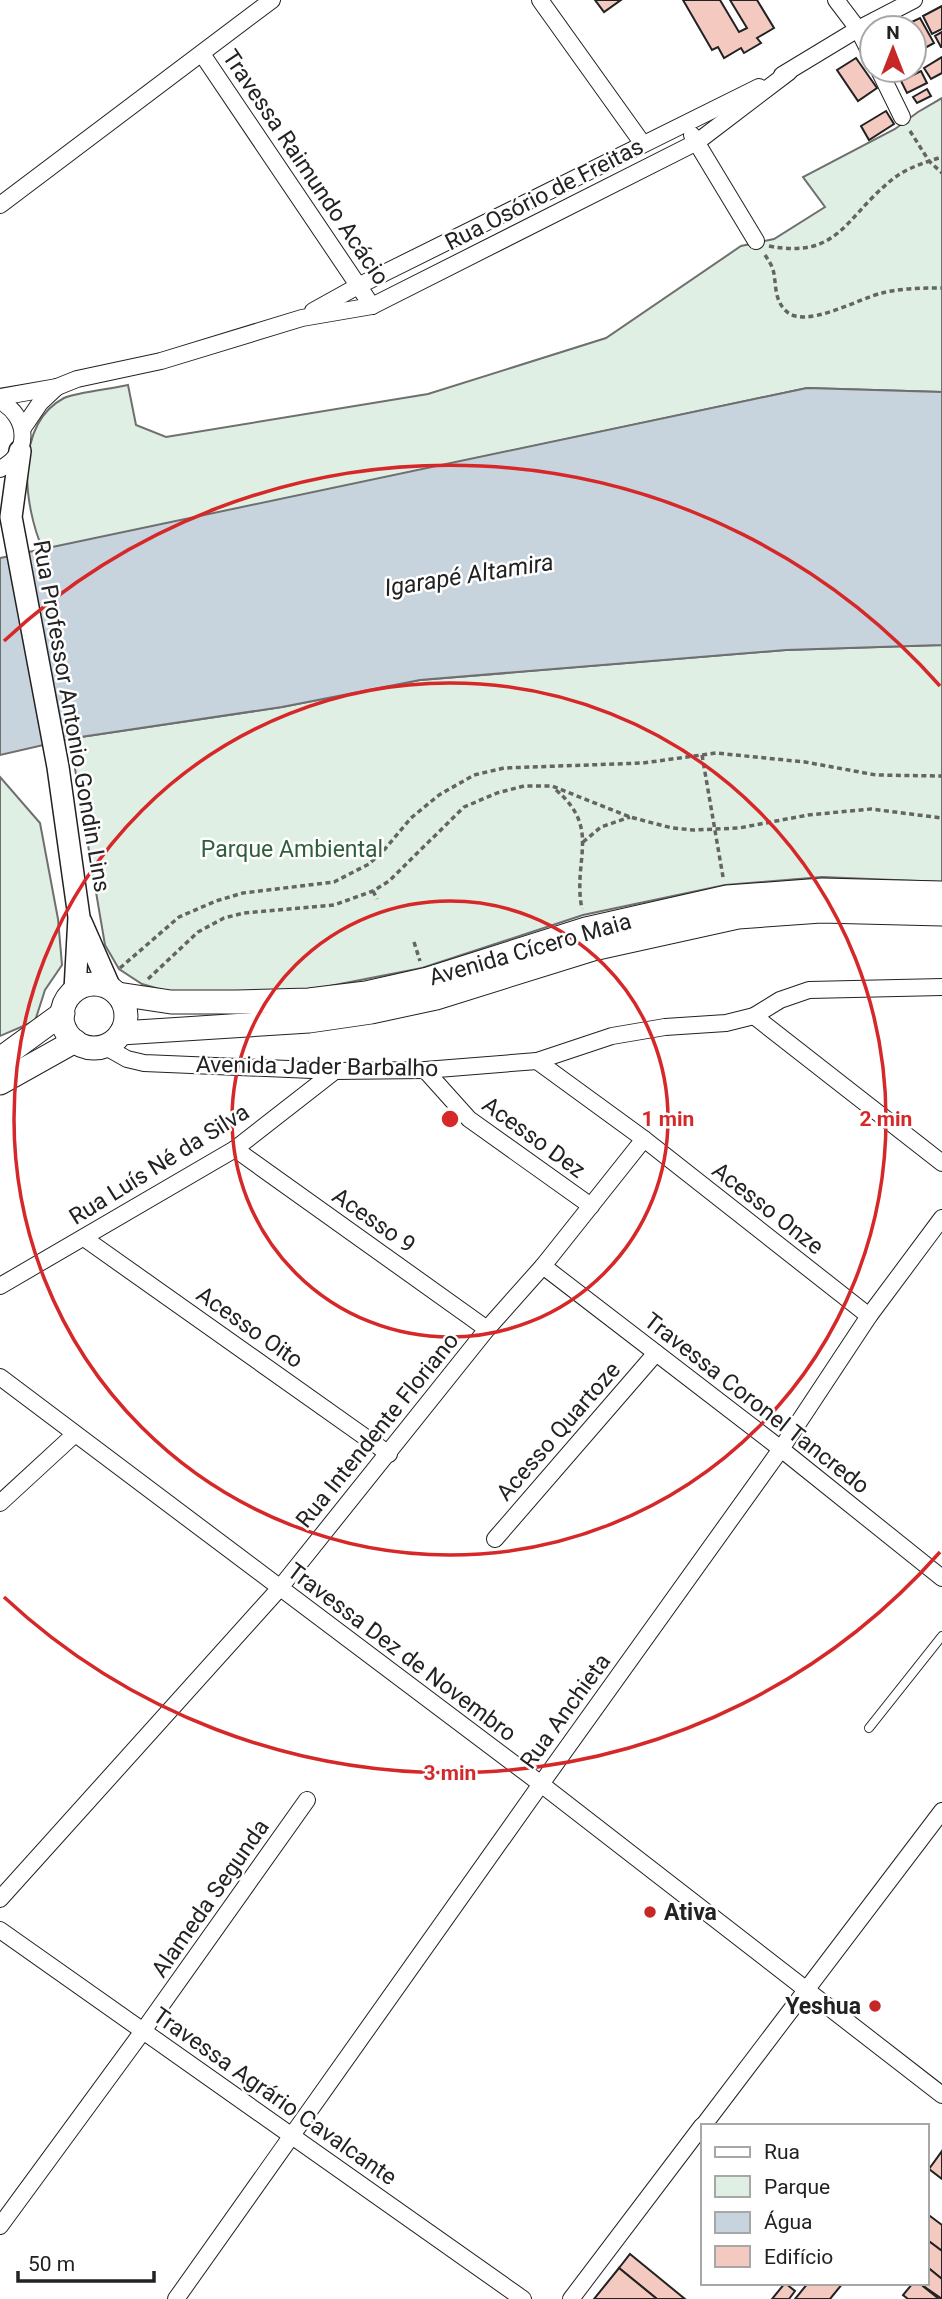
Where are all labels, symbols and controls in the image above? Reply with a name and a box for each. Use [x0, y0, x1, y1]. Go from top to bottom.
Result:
north arrow [858, 14, 928, 84]
text: N [886, 21, 900, 44]
street label: Travessa Raimundo Acácio [217, 45, 394, 290]
street label: Rua Osório de Freitas [441, 133, 648, 256]
street label: Rua Professor Antonio Gondin Lins [27, 538, 116, 894]
water label: Igarapé Altamira [382, 548, 556, 602]
park label: Parque Ambiental [201, 836, 383, 863]
street label: Avenida Cícero Maia [426, 908, 634, 991]
street label: Avenida Jader Barbalho [196, 1051, 438, 1082]
street label: Acesso Dez [477, 1091, 590, 1184]
street label: Rua Luís Né da Silva [64, 1098, 254, 1231]
centre of rings [438, 1107, 462, 1131]
text: 1 min [642, 1107, 694, 1131]
text: 2 min [860, 1107, 912, 1131]
street label: Acesso Onze [707, 1157, 829, 1260]
street label: Acesso 9 [327, 1182, 420, 1259]
street label: Acesso Oito [191, 1281, 308, 1374]
street label: Travessa Coronel Tancredo [639, 1307, 874, 1500]
street label: Rua Intendente Floriano [290, 1327, 464, 1533]
street label: Acesso Quartoze [491, 1356, 626, 1506]
street label: Travessa Dez de Novembro [282, 1558, 521, 1747]
street label: Rua Anchieta [515, 1649, 616, 1774]
text: 3 min [424, 1761, 476, 1785]
street label: Alameda Segunda [146, 1814, 275, 1982]
place label: Ativa [664, 1899, 717, 1926]
marker: Ativa [642, 1904, 658, 1920]
place label: Yeshua [785, 1993, 861, 2020]
marker: Yeshua [867, 1998, 883, 2014]
street label: Travessa Agrário Cavalcante [148, 2002, 402, 2191]
legend [701, 2124, 928, 2285]
text: Rua [764, 2140, 800, 2164]
text: Parque [764, 2175, 830, 2199]
text: Água [764, 2210, 813, 2234]
scale bar [18, 2240, 154, 2284]
text: Edifício [764, 2245, 833, 2269]
text: 50 m [28, 2252, 75, 2276]

